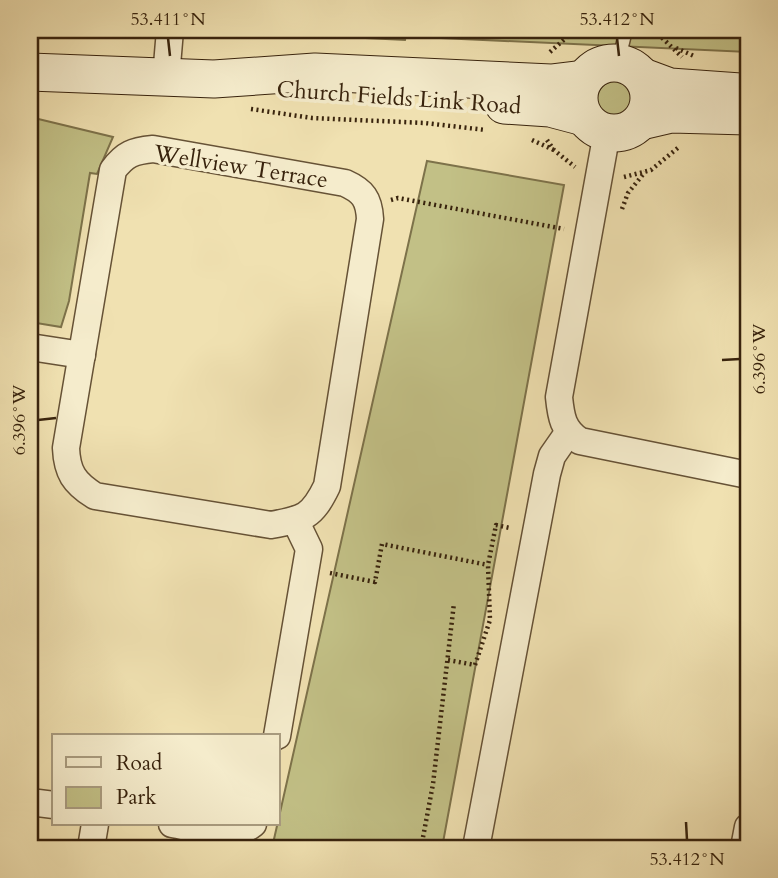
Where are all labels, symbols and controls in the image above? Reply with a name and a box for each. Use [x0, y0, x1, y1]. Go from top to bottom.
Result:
text: 53.411°N [130, 7, 206, 32]
text: 53.412°N [579, 7, 655, 32]
street label: Church Fields Link Road [276, 73, 523, 122]
street label: Wellview Terrace [151, 137, 330, 196]
text: 6.396°W [747, 324, 772, 394]
text: 6.396°W [7, 385, 32, 455]
legend [52, 734, 280, 826]
text: Road [116, 749, 162, 778]
text: Park [116, 783, 157, 812]
text: 53.412°N [649, 847, 725, 872]

